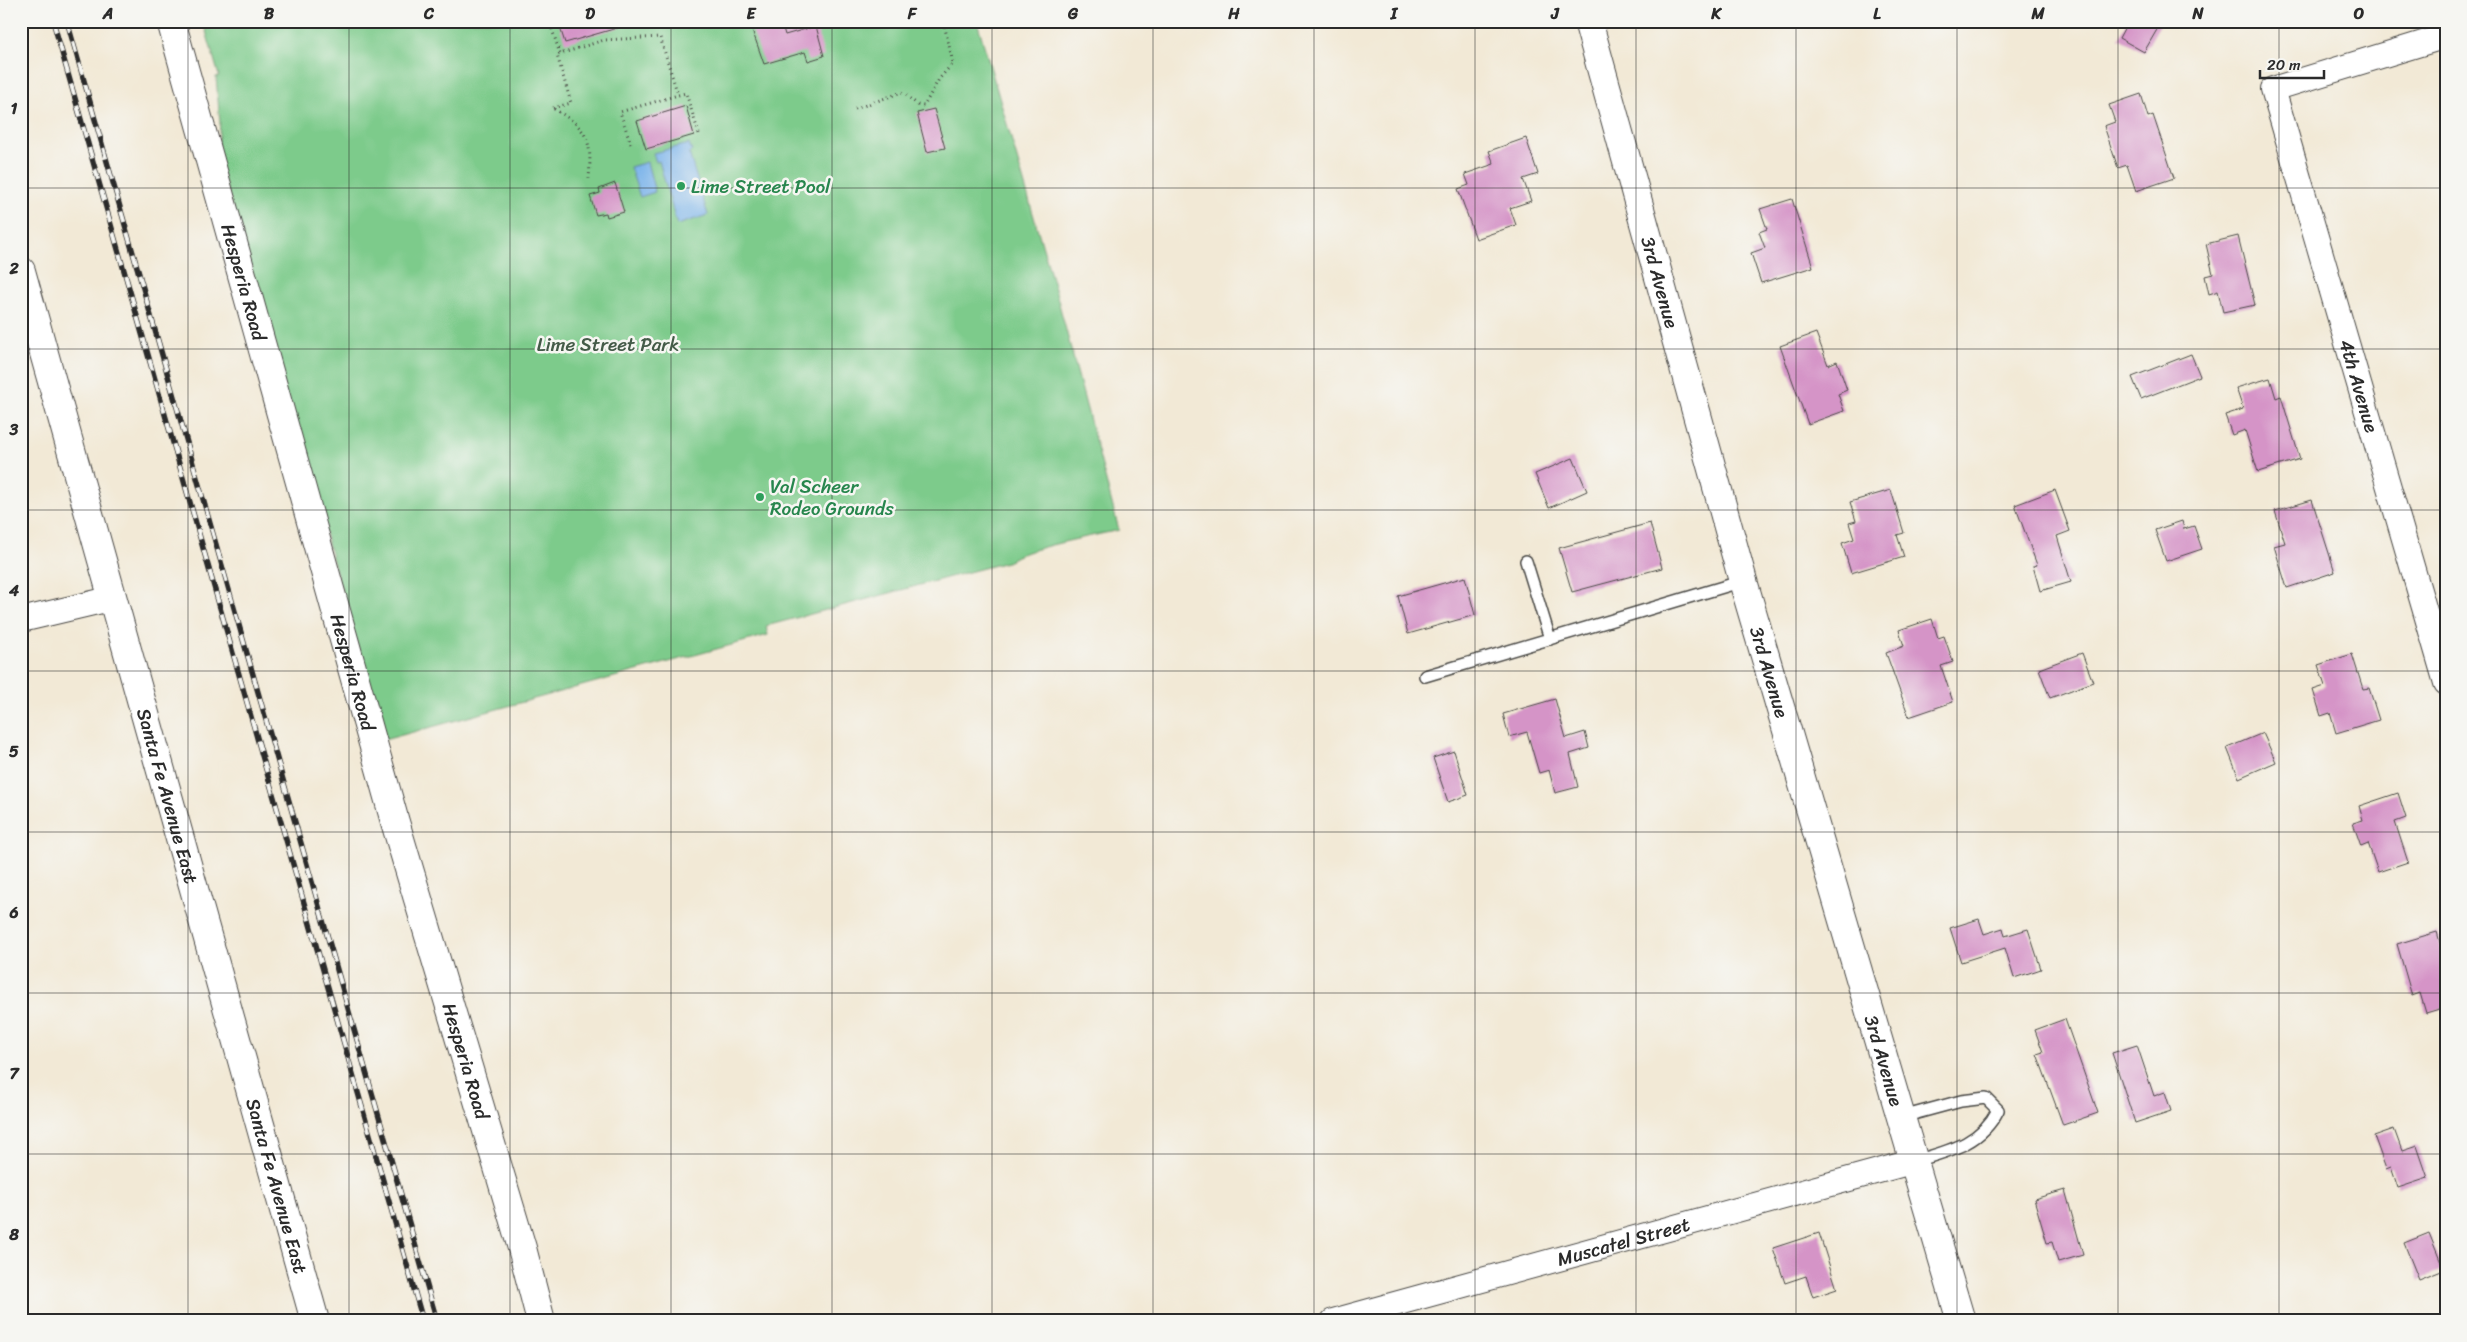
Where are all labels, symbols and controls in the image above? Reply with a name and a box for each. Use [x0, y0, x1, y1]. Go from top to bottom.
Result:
text: A [102, 0, 113, 28]
text: B [264, 0, 275, 28]
text: C [423, 0, 435, 28]
text: D [585, 0, 595, 28]
text: E [747, 0, 757, 28]
text: F [907, 0, 918, 28]
text: G [1067, 0, 1079, 28]
text: H [1227, 0, 1240, 28]
text: I [1390, 0, 1399, 28]
text: J [1550, 0, 1560, 28]
text: K [1710, 0, 1722, 28]
text: L [1873, 0, 1881, 28]
text: M [2030, 0, 2045, 28]
text: N [2191, 0, 2204, 28]
text: O [2353, 0, 2365, 28]
scale bar [2260, 48, 2323, 80]
text: 20 m [2267, 52, 2301, 78]
text: 1 [11, 94, 18, 123]
place label: Lime Street Pool [691, 170, 831, 203]
marker: Lime Street Pool [675, 180, 687, 192]
street label: Hesperia Road [211, 220, 276, 346]
street label: 3rd Avenue [1631, 233, 1688, 332]
text: 2 [8, 254, 19, 283]
park label: Lime Street Park [537, 328, 679, 361]
street label: 4th Avenue [2330, 335, 2388, 436]
text: 3 [9, 415, 19, 444]
place label: Val Scheer Rodeo Grounds [770, 470, 894, 525]
marker: Val Scheer Rodeo Grounds [754, 491, 766, 503]
text: 4 [8, 576, 19, 605]
street label: Hesperia Road [321, 610, 385, 736]
street label: 3rd Avenue [1740, 623, 1798, 722]
street label: Santa Fe Avenue East [127, 704, 208, 887]
text: 5 [9, 737, 19, 766]
text: 6 [8, 898, 19, 927]
street label: Hesperia Road [433, 999, 499, 1125]
street label: 3rd Avenue [1855, 1011, 1913, 1110]
text: 7 [9, 1059, 20, 1088]
street label: Santa Fe Avenue East [236, 1094, 317, 1277]
street label: Muscatel Street [1553, 1208, 1694, 1276]
text: 8 [8, 1220, 19, 1249]

